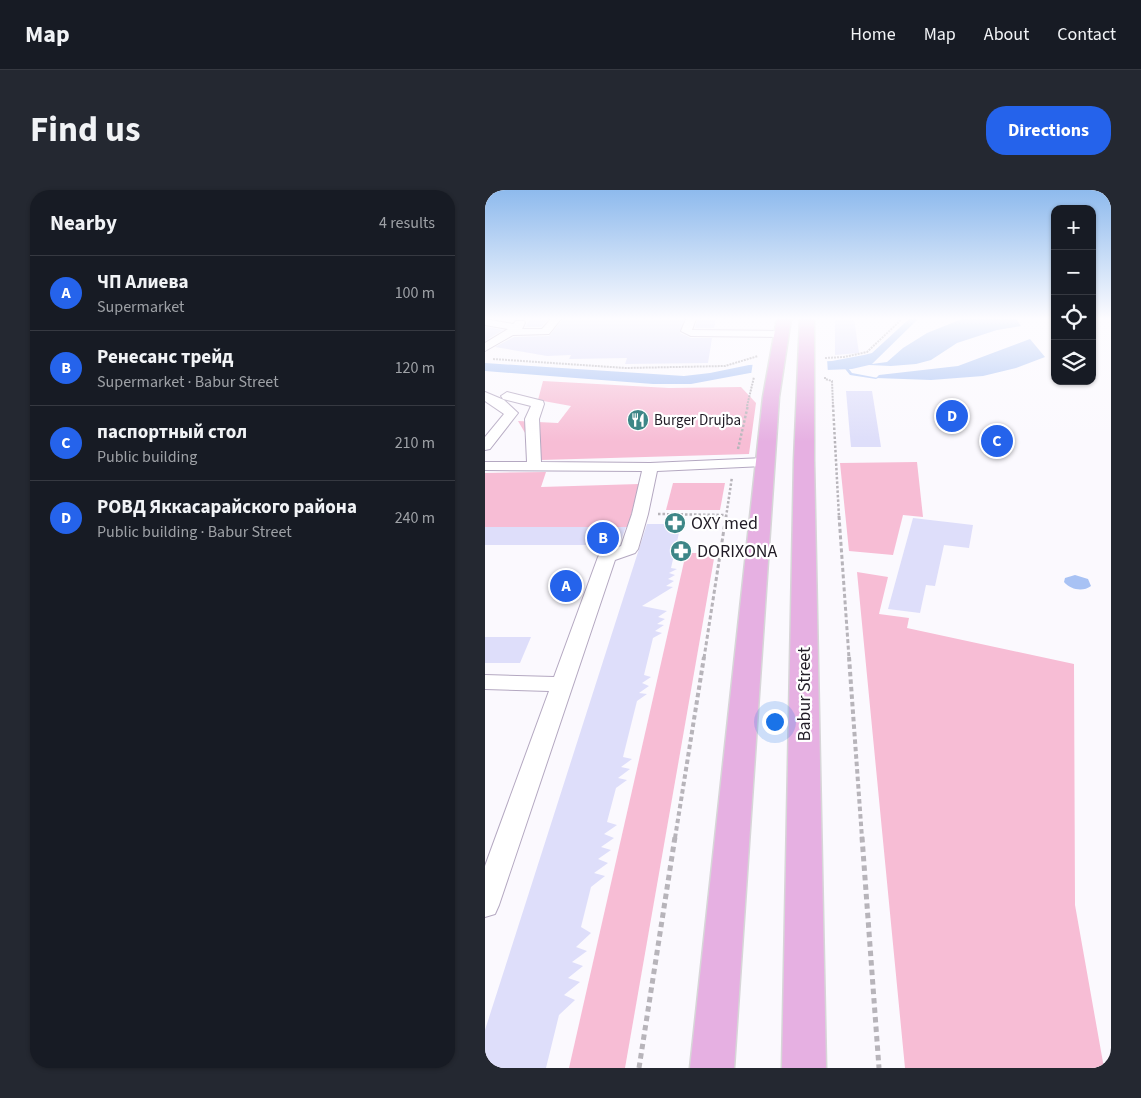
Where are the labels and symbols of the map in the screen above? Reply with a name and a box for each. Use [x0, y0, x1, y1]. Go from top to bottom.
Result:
pin: D [936, 397, 968, 435]
restaurant icon: Burger Drujba [626, 408, 650, 432]
place label: Burger Drujba [654, 410, 741, 431]
pin: C [981, 422, 1013, 460]
pharmacy icon: OXY med [663, 511, 687, 535]
place label: OXY med [691, 511, 758, 536]
pin: B [587, 519, 619, 557]
pharmacy icon: DORIXONA [669, 539, 693, 563]
place label: DORIXONA [697, 539, 778, 564]
pin: A [550, 567, 582, 605]
street label: Babur Street [792, 647, 817, 741]
your location [762, 709, 788, 735]

